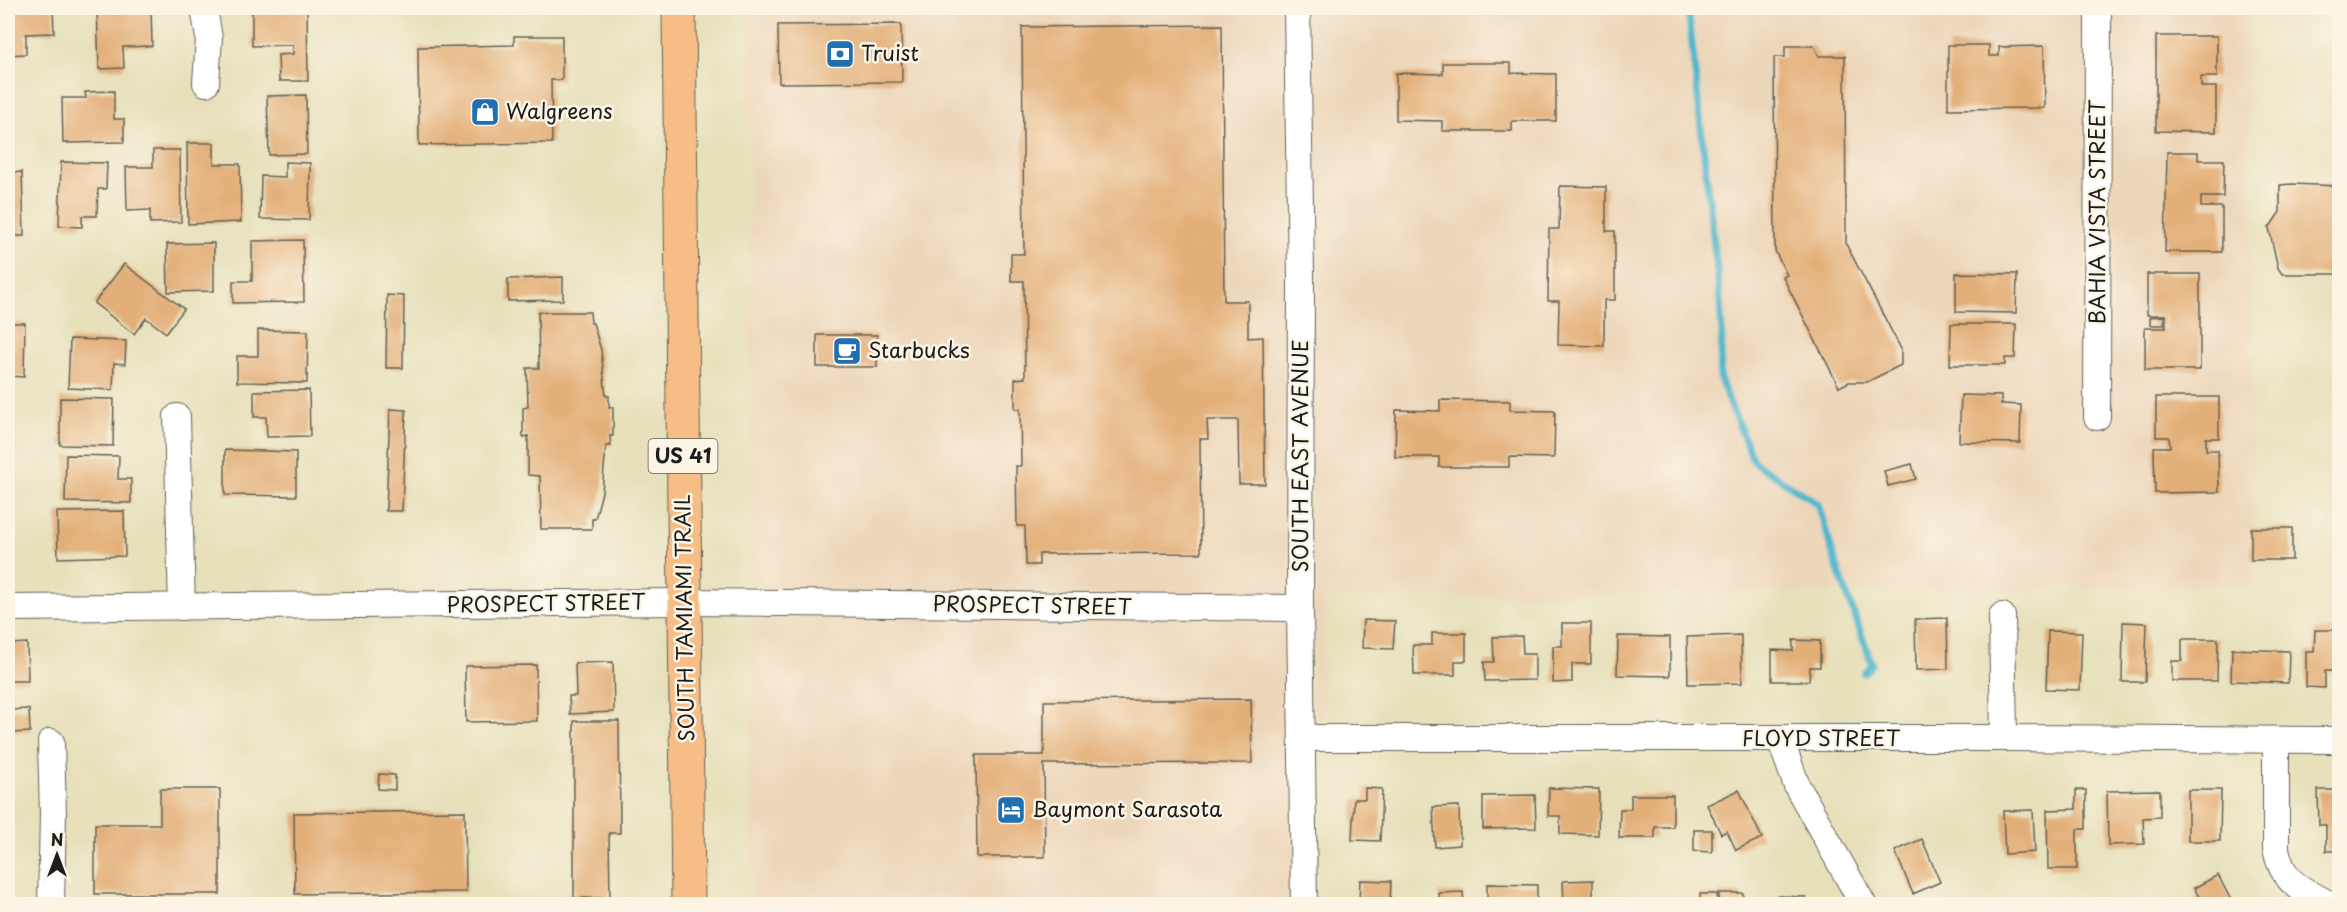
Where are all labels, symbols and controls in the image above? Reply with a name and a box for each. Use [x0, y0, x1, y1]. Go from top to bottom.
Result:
place label: Truist [861, 36, 919, 68]
bank icon: Truist [824, 38, 856, 70]
place label: Walgreens [506, 94, 613, 126]
shop icon: Walgreens [469, 96, 501, 128]
street label: BAHIA VISTA STREET [2080, 99, 2112, 324]
place label: Starbucks [868, 333, 970, 365]
cafe icon: Starbucks [831, 335, 863, 367]
street label: SOUTH EAST AVENUE [1283, 340, 1315, 573]
road number: US 41 [648, 439, 718, 473]
street label: SOUTH TAMIAMI TRAIL [665, 494, 701, 742]
street label: PROSPECT STREET [446, 584, 646, 620]
street label: PROSPECT STREET [932, 586, 1133, 622]
street label: FLOYD STREET [1742, 721, 1901, 753]
place label: Baymont Sarasota [1032, 792, 1222, 824]
hotel icon: Baymont Sarasota [995, 794, 1027, 826]
north arrow [27, 825, 87, 885]
text: N [51, 827, 63, 851]

